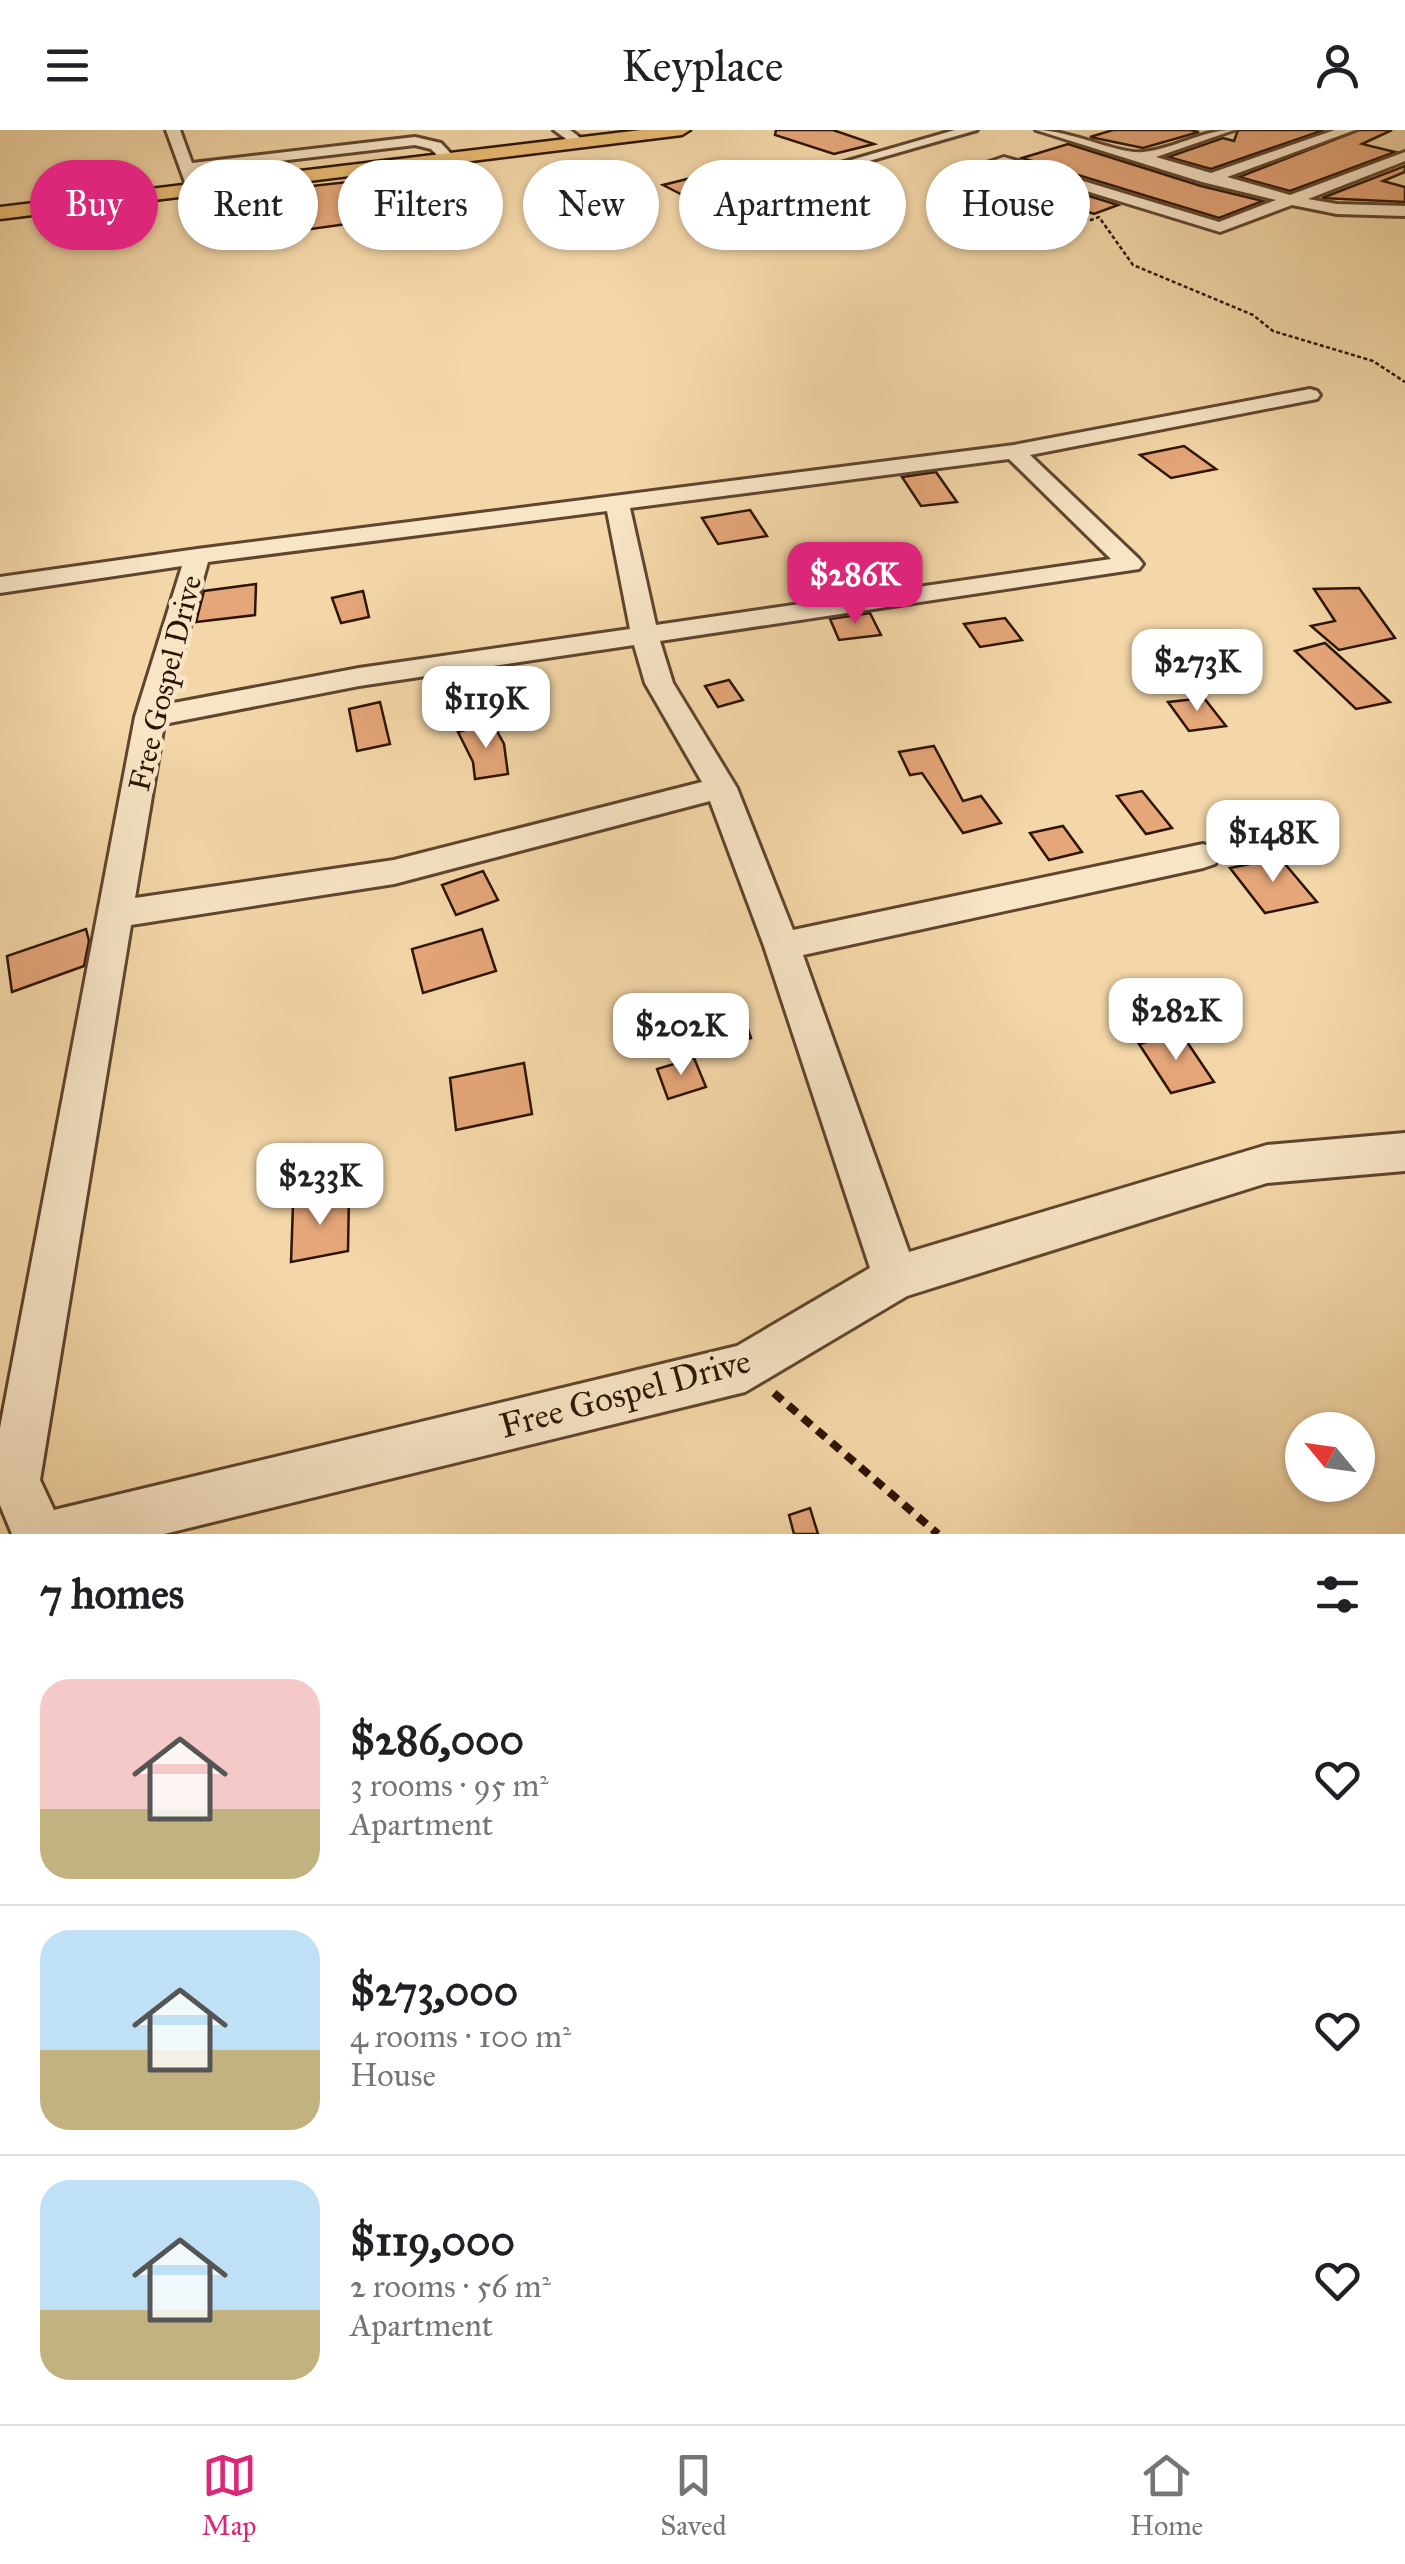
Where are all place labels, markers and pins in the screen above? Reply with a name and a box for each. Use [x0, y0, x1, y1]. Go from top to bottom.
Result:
pin: $286K [785, 542, 925, 627]
pin: $273K [1127, 629, 1267, 714]
pin: $119K [416, 666, 556, 751]
pin: $148K [1203, 800, 1343, 885]
pin: $282K [1106, 978, 1246, 1063]
pin: $202K [611, 993, 751, 1078]
pin: $233K [250, 1143, 390, 1228]

